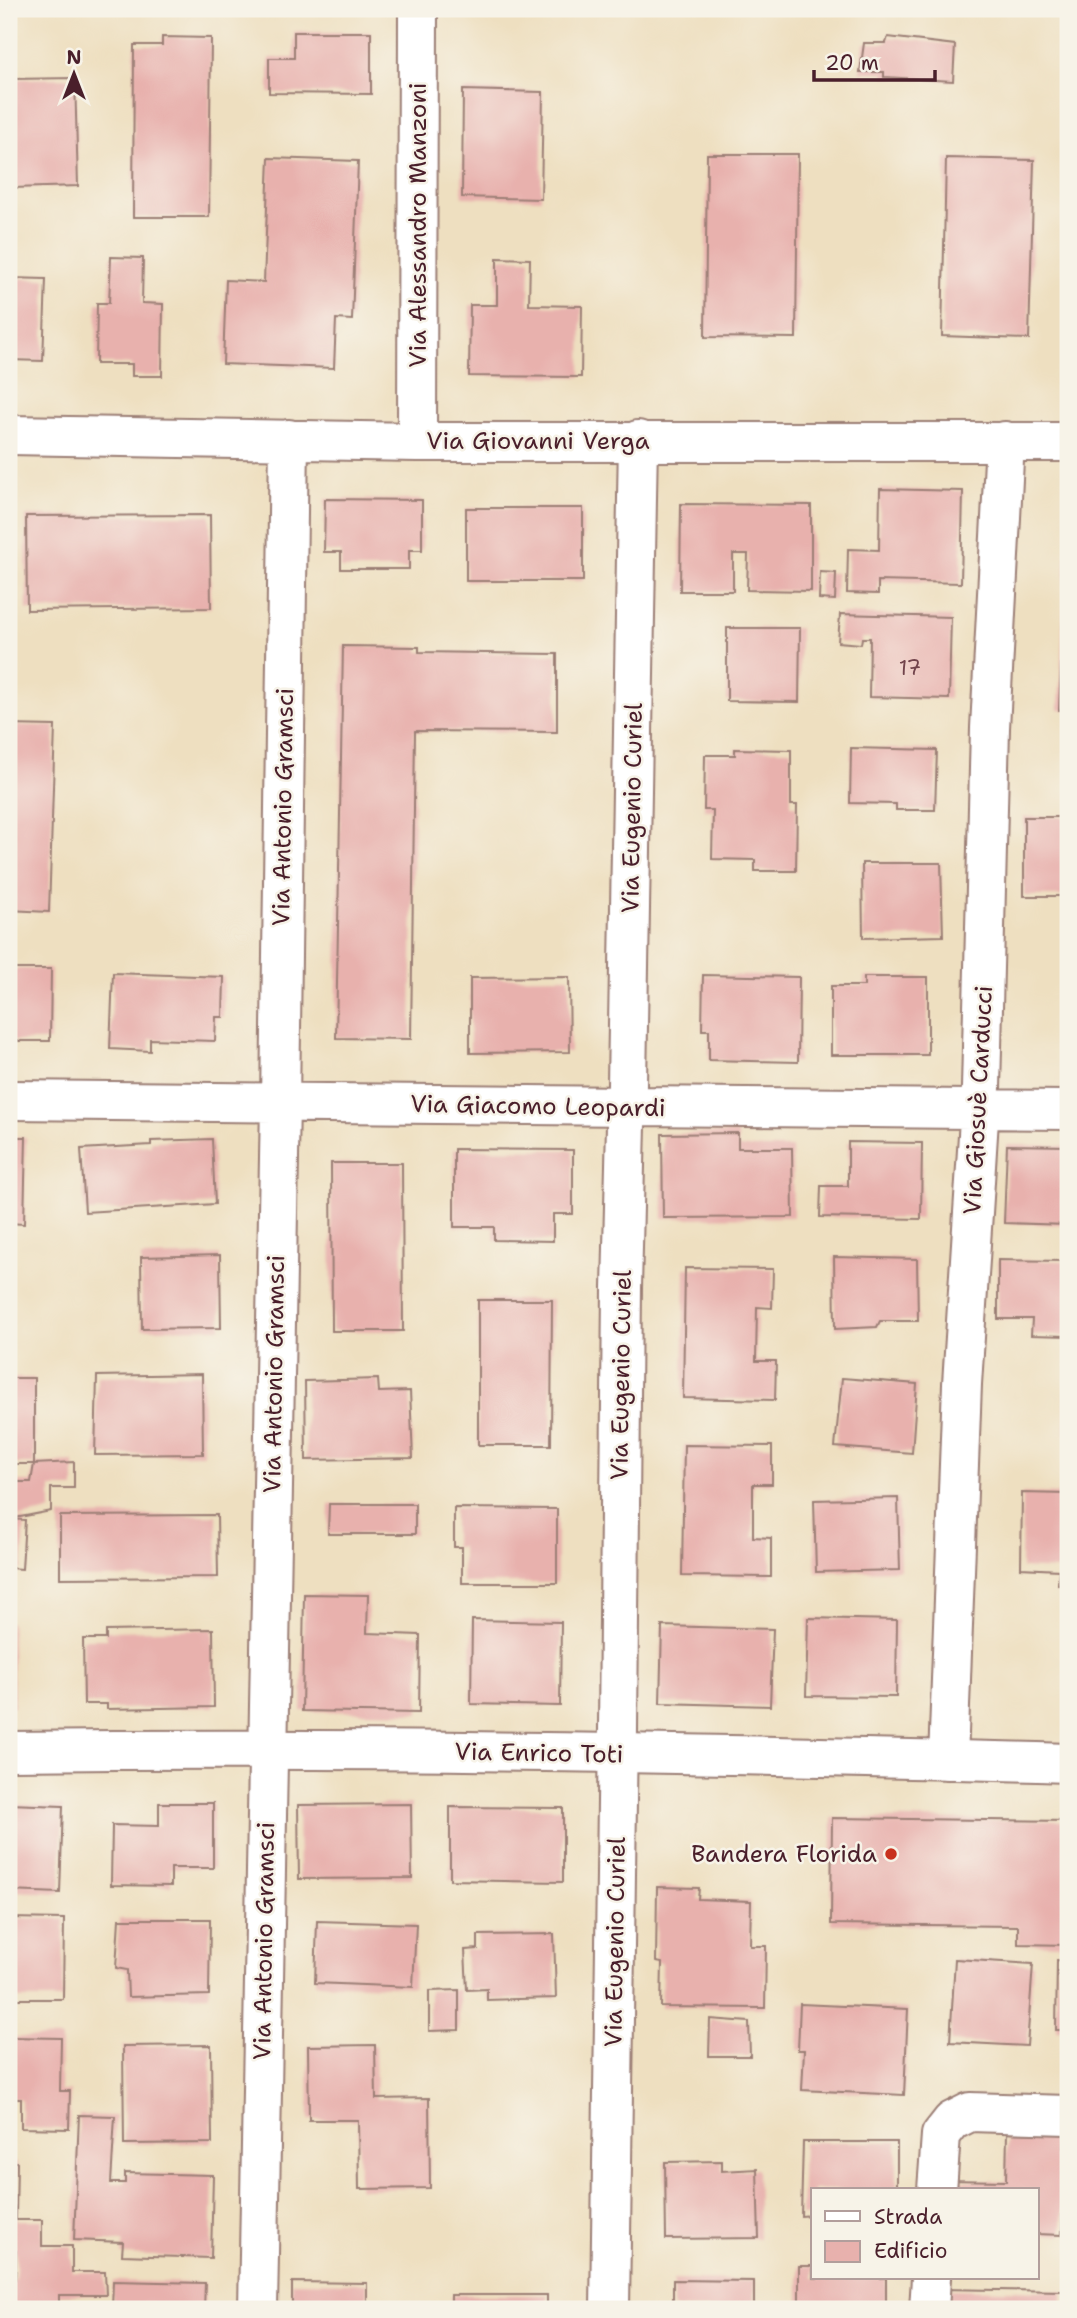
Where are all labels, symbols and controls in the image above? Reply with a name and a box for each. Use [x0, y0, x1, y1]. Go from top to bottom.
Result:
north arrow [38, 38, 108, 108]
scale bar [814, 38, 935, 82]
text: N [66, 45, 82, 70]
text: 20 m [825, 49, 879, 77]
street label: Via Alessandro Manzoni [402, 82, 434, 368]
street label: Via Giovanni Verga [426, 425, 650, 457]
house number: 17 [899, 654, 921, 682]
street label: Via Antonio Gramsci [265, 688, 301, 926]
street label: Via Eugenio Curiel [614, 702, 650, 913]
street label: Via Giosuè Carducci [956, 985, 1000, 1215]
street label: Via Giacomo Leopardi [410, 1088, 666, 1124]
street label: Via Antonio Gramsci [256, 1255, 292, 1493]
street label: Via Eugenio Curiel [603, 1269, 639, 1480]
street label: Via Enrico Toti [454, 1736, 624, 1770]
street label: Via Antonio Gramsci [246, 1822, 282, 2060]
street label: Via Eugenio Curiel [597, 1836, 633, 2047]
place label: Bandera Florida [691, 1838, 877, 1870]
marker: Bandera Florida [883, 1846, 899, 1862]
legend [811, 2188, 1038, 2280]
text: Strada [874, 2203, 942, 2231]
text: Edificio [874, 2237, 947, 2265]

